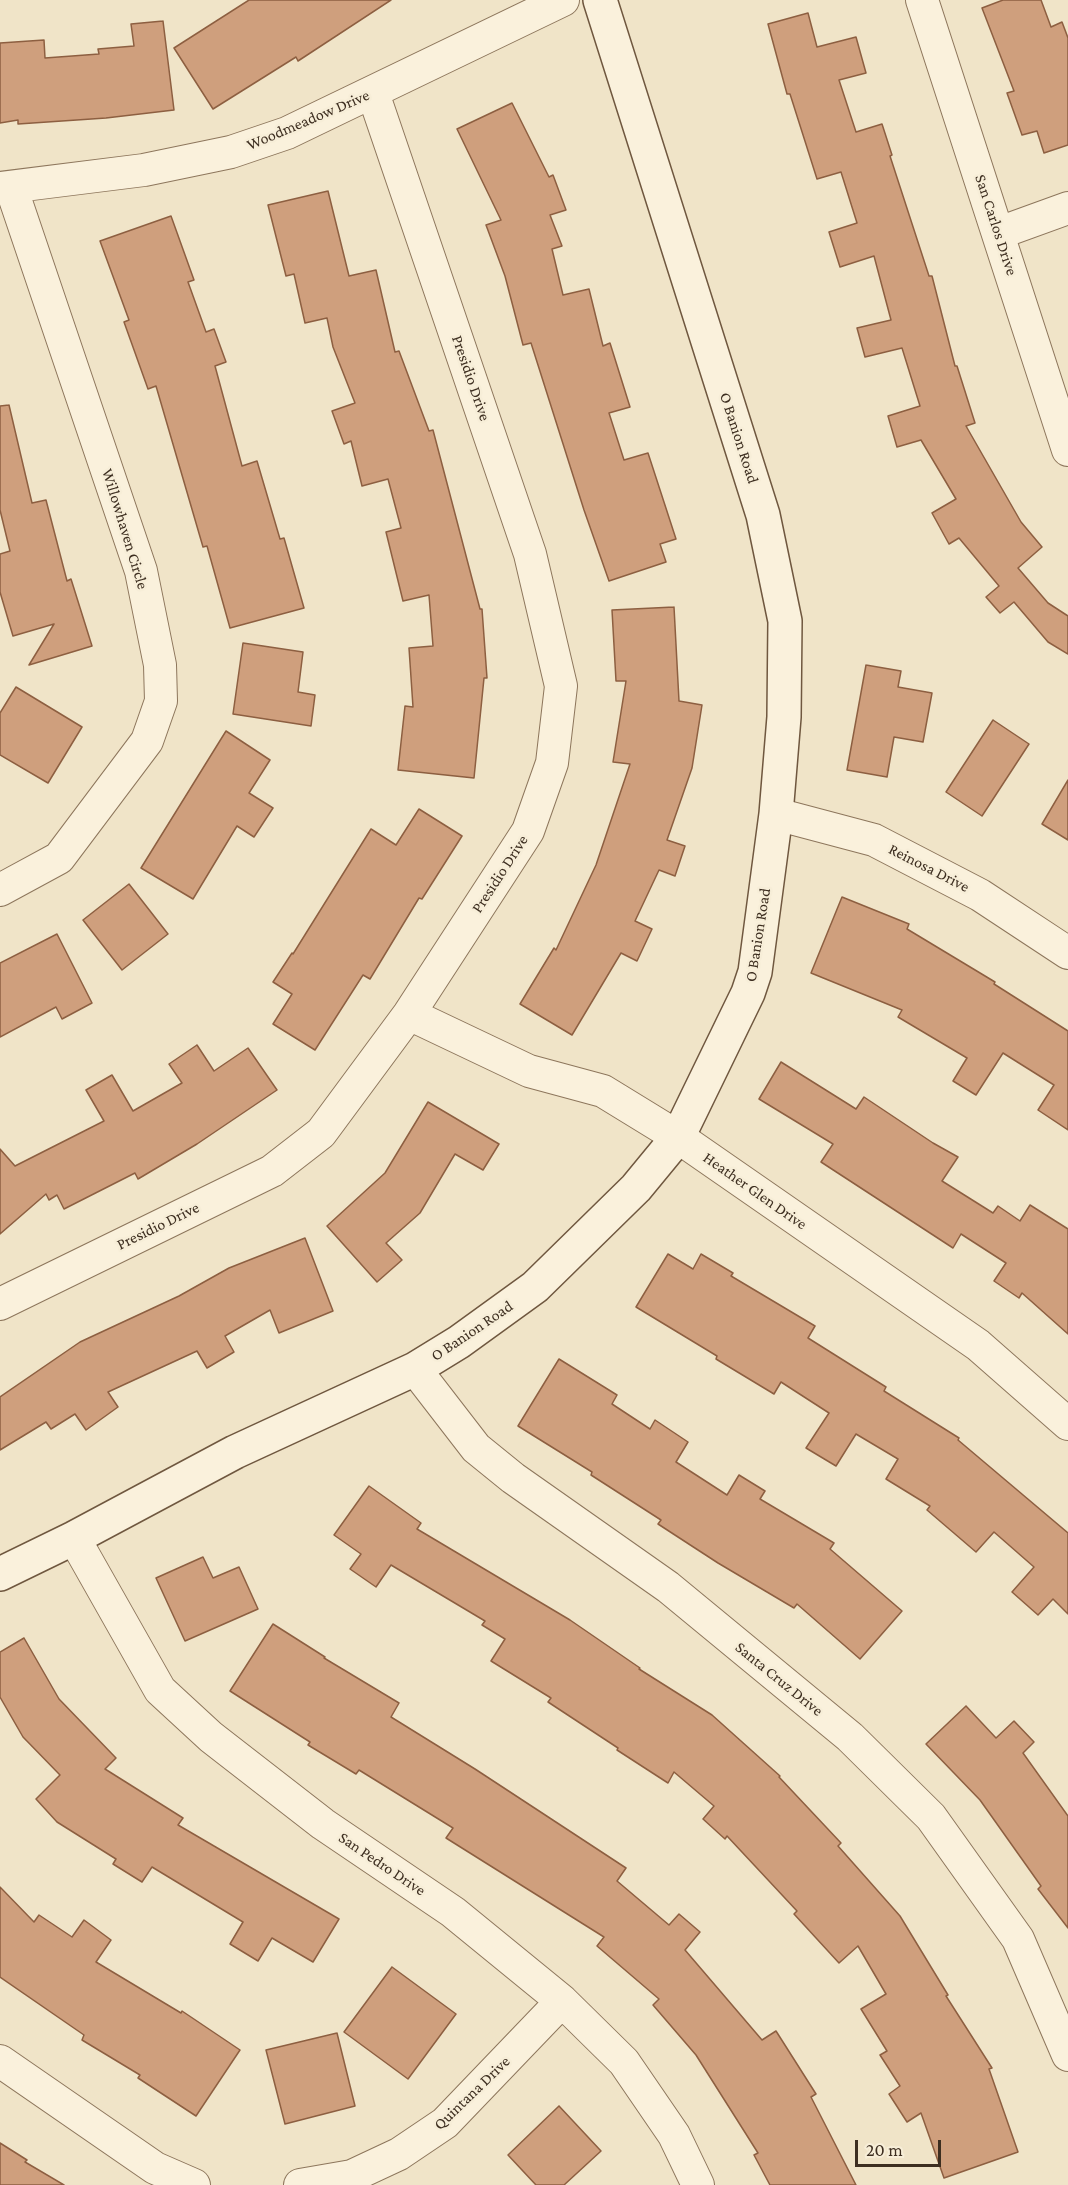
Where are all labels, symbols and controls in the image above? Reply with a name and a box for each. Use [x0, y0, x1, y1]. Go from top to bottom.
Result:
street label: Woodmeadow Drive [244, 85, 372, 155]
street label: San Carlos Drive [971, 172, 1021, 278]
street label: Presidio Drive [447, 333, 495, 423]
street label: O Banion Road [715, 390, 763, 486]
street label: Willowhaven Circle [98, 466, 152, 592]
street label: Presidio Drive [468, 831, 532, 917]
street label: Reinosa Drive [885, 839, 973, 897]
street label: O Banion Road [741, 887, 775, 983]
street label: Heather Glen Drive [699, 1148, 811, 1234]
street label: Presidio Drive [114, 1198, 202, 1254]
street label: O Banion Road [427, 1297, 517, 1365]
street label: Santa Cruz Drive [731, 1638, 827, 1720]
street label: San Pedro Drive [335, 1828, 429, 1900]
street label: Quintana Drive [430, 2052, 514, 2134]
scale bar [858, 2128, 944, 2166]
text: 20 m [866, 2140, 903, 2160]

